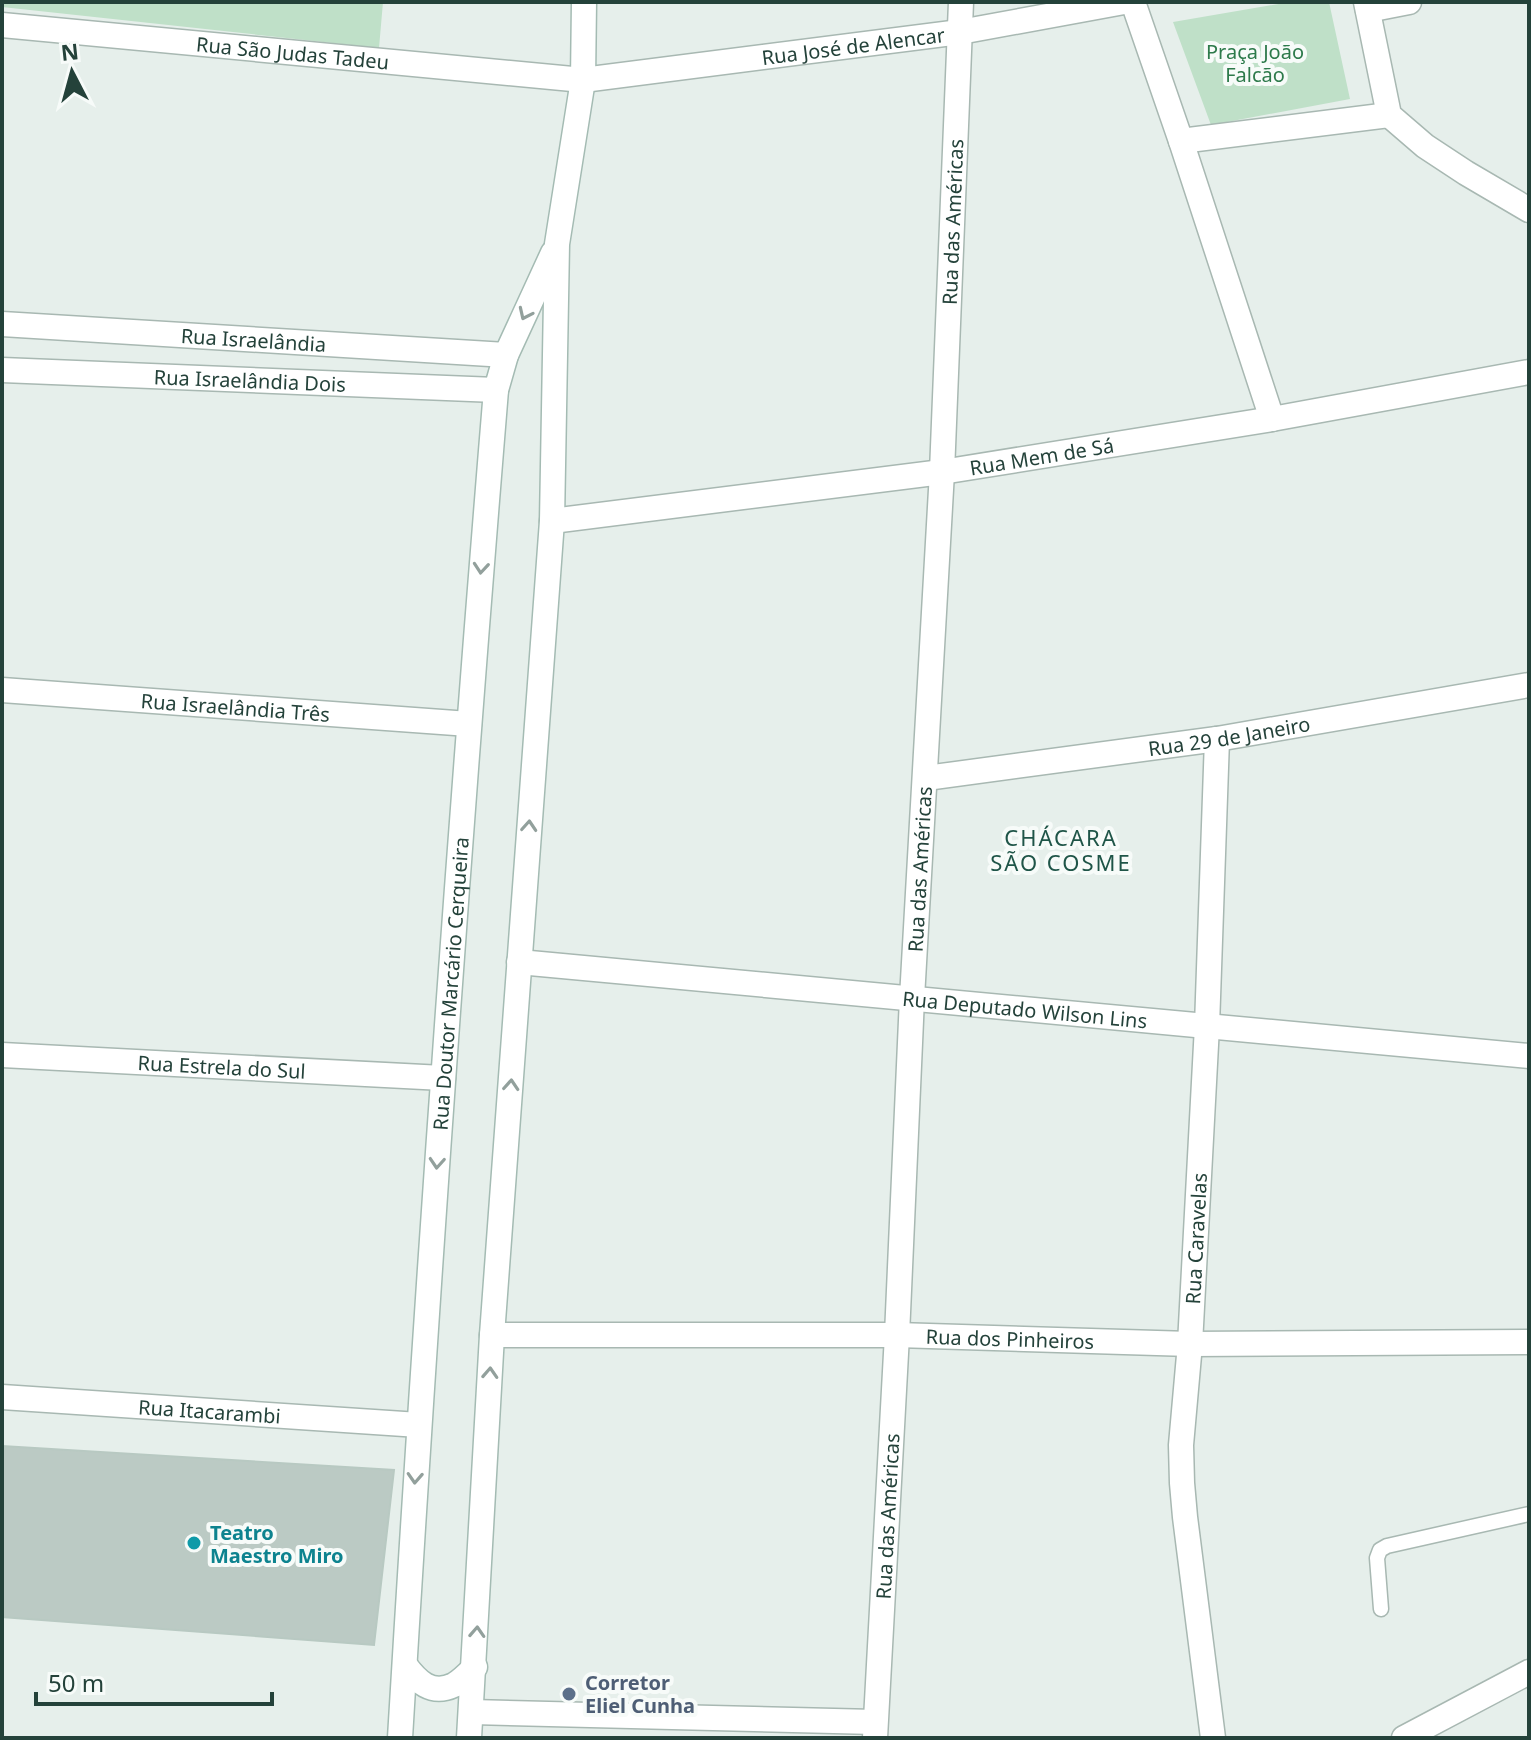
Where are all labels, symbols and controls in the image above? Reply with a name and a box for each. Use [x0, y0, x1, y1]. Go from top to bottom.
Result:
street label: Rua José de Alencar [760, 21, 946, 71]
street label: Rua São Judas Tadeu [195, 30, 390, 75]
north arrow [32, 32, 112, 112]
text: N [59, 35, 80, 67]
park label: Praça João Falcão [1206, 38, 1304, 88]
street label: Rua das Américas [935, 138, 969, 306]
one-way arrow [519, 306, 535, 321]
street label: Rua Israelândia [180, 322, 327, 357]
street label: Rua Israelândia Dois [153, 363, 346, 397]
street label: Rua Mem de Sá [968, 431, 1116, 481]
one-way arrow [473, 562, 490, 575]
street label: Rua Israelândia Três [140, 687, 331, 727]
street label: Rua 29 de Janeiro [1146, 710, 1312, 762]
street label: Rua das Américas [901, 785, 938, 953]
one-way arrow [520, 819, 537, 832]
district label: CHÁCARA SÃO COSME [990, 822, 1132, 877]
street label: Rua Doutor Marcário Cerqueira [426, 836, 474, 1131]
street label: Rua Deputado Wilson Lins [901, 984, 1148, 1034]
street label: Rua Estrela do Sul [137, 1049, 306, 1084]
one-way arrow [502, 1078, 519, 1091]
one-way arrow [429, 1157, 446, 1170]
street label: Rua Caravelas [1179, 1172, 1213, 1305]
street label: Rua dos Pinheiros [925, 1322, 1095, 1355]
one-way arrow [482, 1366, 499, 1379]
street label: Rua Itacarambi [137, 1393, 282, 1429]
street label: Rua das Américas [869, 1433, 905, 1600]
one-way arrow [407, 1472, 424, 1485]
place label: Teatro Maestro Miro [210, 1519, 344, 1569]
marker: Teatro Maestro Miro [185, 1534, 203, 1552]
one-way arrow [468, 1625, 485, 1638]
scale bar [36, 1656, 272, 1706]
text: 50 m [48, 1666, 104, 1699]
place label: Corretor Eliel Cunha [585, 1669, 695, 1719]
marker: Corretor Eliel Cunha [560, 1685, 578, 1703]

